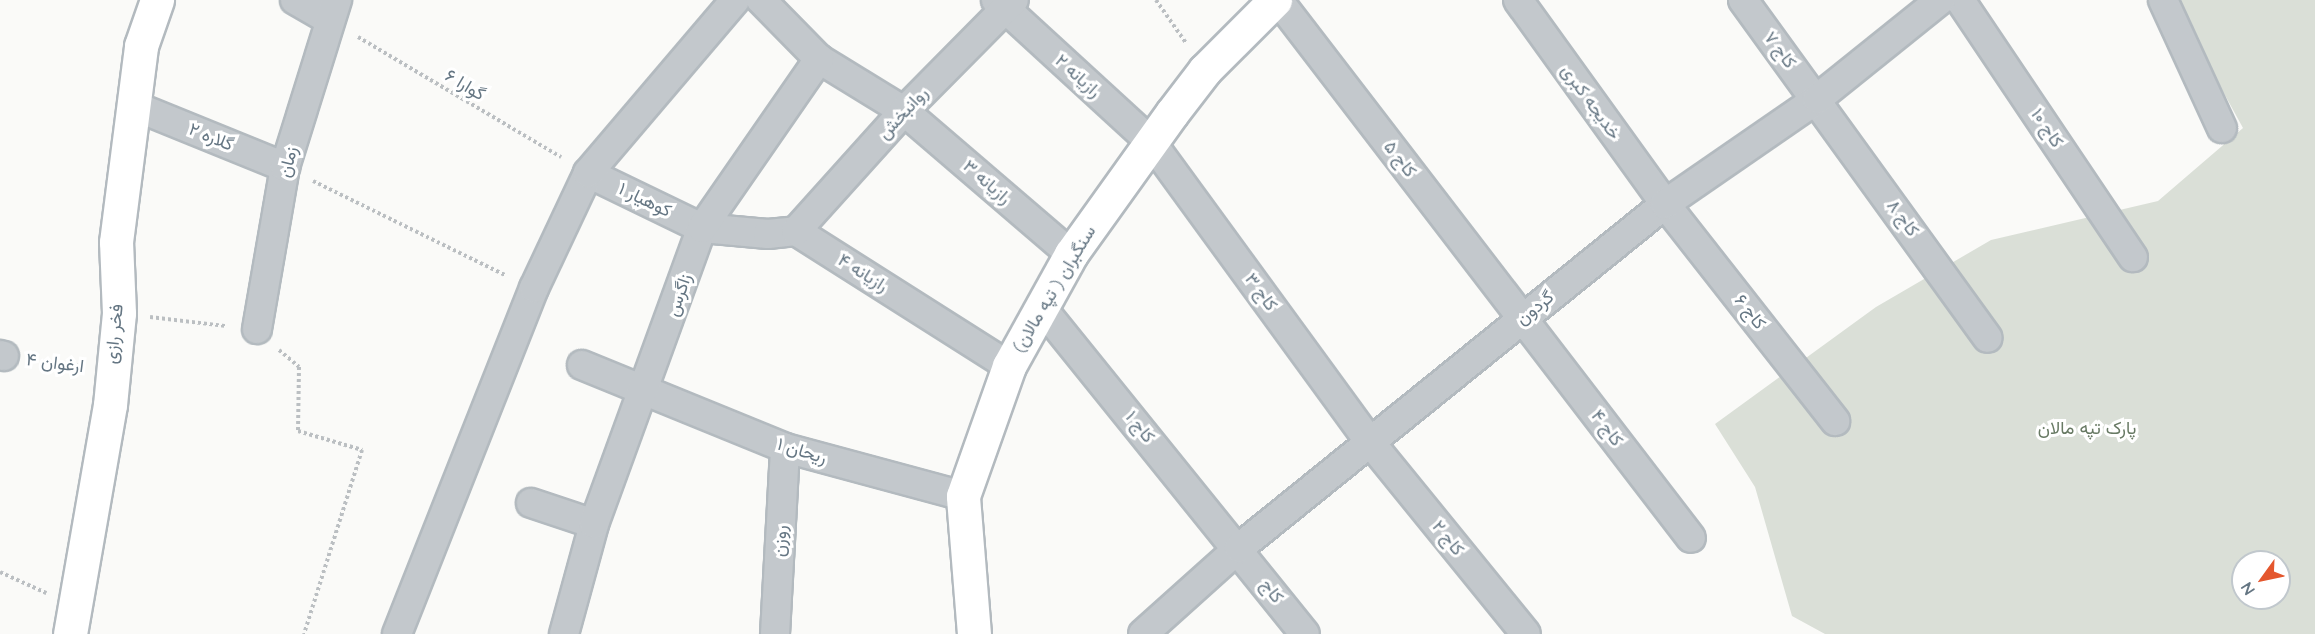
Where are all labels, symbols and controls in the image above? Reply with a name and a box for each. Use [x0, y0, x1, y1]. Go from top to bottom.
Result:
street label: کاج ۷ [1759, 27, 1801, 73]
street label: رازیانه ۲ [1051, 50, 1105, 102]
street label: خدیجه کبری [1557, 60, 1625, 144]
street label: گوارا ۶ [441, 65, 489, 105]
street label: روانبخش [873, 82, 933, 144]
street label: کاج ۱۰ [2026, 104, 2068, 152]
street label: گلاره ۲ [185, 118, 237, 156]
street label: کاج ۵ [1379, 136, 1421, 182]
street label: زمان [274, 144, 302, 180]
street label: رازیانه ۳ [958, 155, 1016, 209]
street label: کوهیار ۱ [615, 178, 675, 222]
street label: کاج ۸ [1882, 195, 1924, 241]
street label: سنگبران ( تپه مالان) [1008, 222, 1100, 356]
street label: رازیانه ۴ [834, 249, 892, 297]
street label: کاج ۳ [1240, 269, 1282, 315]
street label: زاگرس [662, 271, 696, 319]
street label: گردون [1512, 286, 1558, 330]
street label: کاج ۶ [1730, 290, 1770, 334]
street label: فخر رازی [100, 303, 128, 365]
street label: ارغوان ۴ [25, 349, 85, 377]
street label: کاج ۴ [1586, 406, 1628, 450]
street label: کاج ۱ [1121, 407, 1159, 447]
park label: پارک تپه مالان [2038, 417, 2136, 439]
street label: ریحان ۱ [774, 433, 830, 469]
street label: کاج ۲ [1427, 516, 1469, 560]
street label: روزن [768, 525, 792, 557]
north arrow [2231, 550, 2291, 610]
street label: کاج [1256, 575, 1288, 607]
text: N [2236, 578, 2259, 599]

